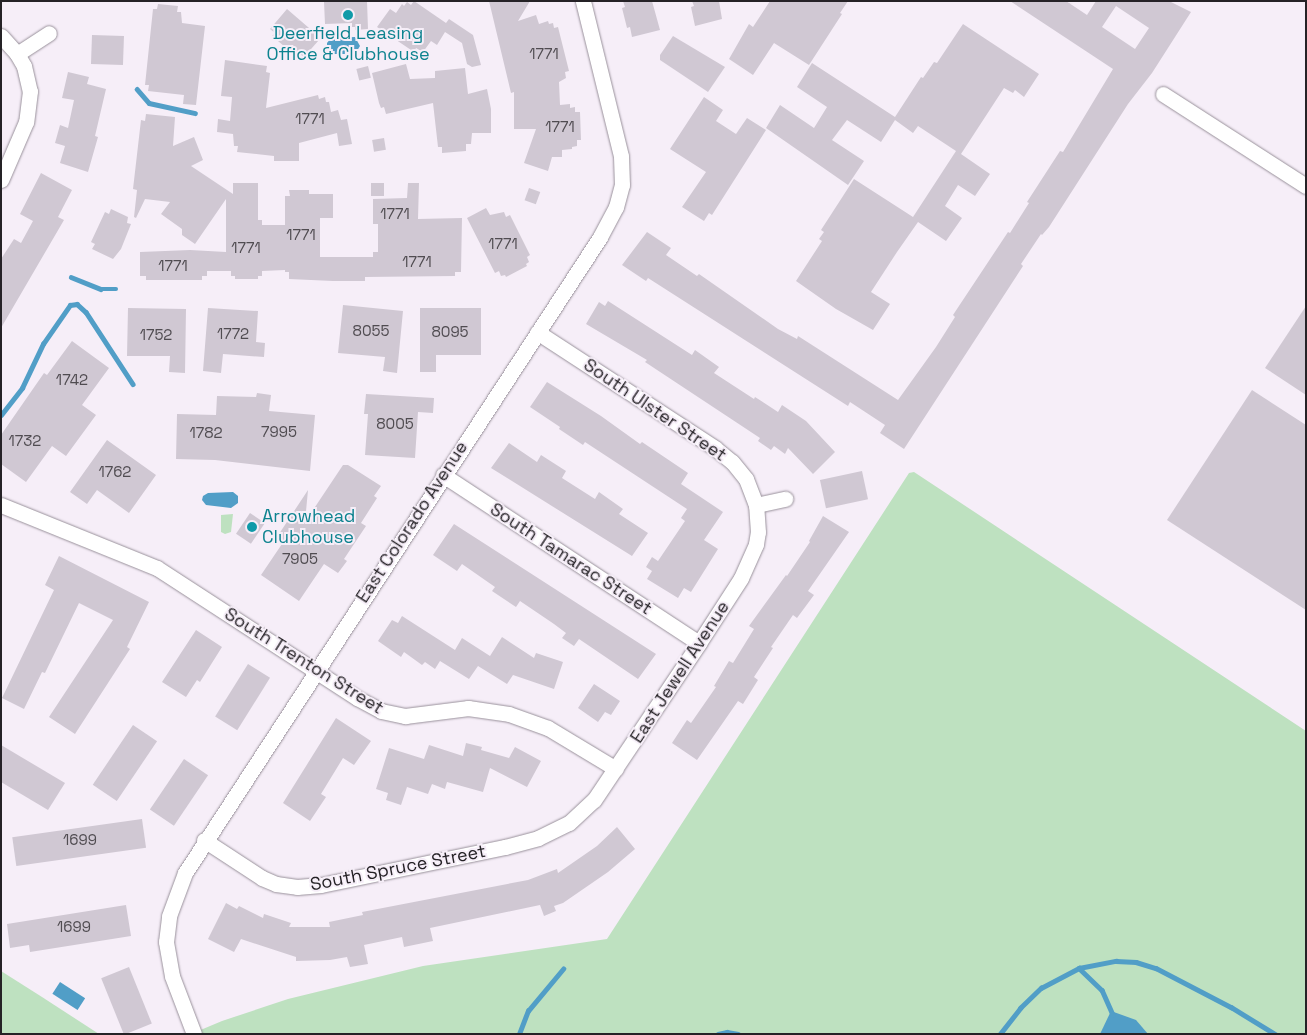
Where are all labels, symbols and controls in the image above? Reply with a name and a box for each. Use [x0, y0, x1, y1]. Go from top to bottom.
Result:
marker: Deerfield Leasing Office & Clubhouse [342, 9, 354, 21]
place label: Deerfield Leasing Office & Clubhouse [266, 23, 430, 66]
house number: 1771 [529, 45, 559, 63]
house number: 1771 [295, 110, 325, 128]
house number: 1771 [545, 118, 575, 136]
house number: 1771 [380, 205, 410, 223]
house number: 1771 [286, 226, 316, 244]
house number: 1771 [488, 235, 518, 253]
house number: 1771 [231, 239, 261, 257]
house number: 1771 [402, 253, 432, 271]
house number: 1771 [158, 257, 188, 275]
house number: 8055 [353, 322, 389, 340]
house number: 8095 [431, 323, 469, 341]
house number: 1772 [217, 325, 249, 343]
house number: 1752 [140, 326, 172, 344]
street label: South Ulster Street [579, 354, 731, 466]
house number: 1742 [56, 371, 88, 389]
house number: 8005 [376, 415, 414, 433]
house number: 7995 [261, 423, 297, 441]
house number: 1782 [189, 424, 223, 442]
house number: 1732 [9, 432, 41, 450]
street label: East Colorado Avenue [352, 437, 472, 607]
house number: 1762 [99, 463, 131, 481]
street label: South Tamarac Street [486, 498, 656, 620]
place label: Arrowhead Clubhouse [262, 506, 355, 548]
marker: Arrowhead Clubhouse [246, 521, 258, 533]
house number: 7905 [282, 550, 318, 568]
street label: East Jewell Avenue [626, 597, 734, 747]
street label: South Trenton Street [220, 603, 388, 719]
house number: 1699 [63, 831, 97, 849]
street label: South Spruce Street [308, 840, 488, 896]
house number: 1699 [57, 918, 91, 936]

